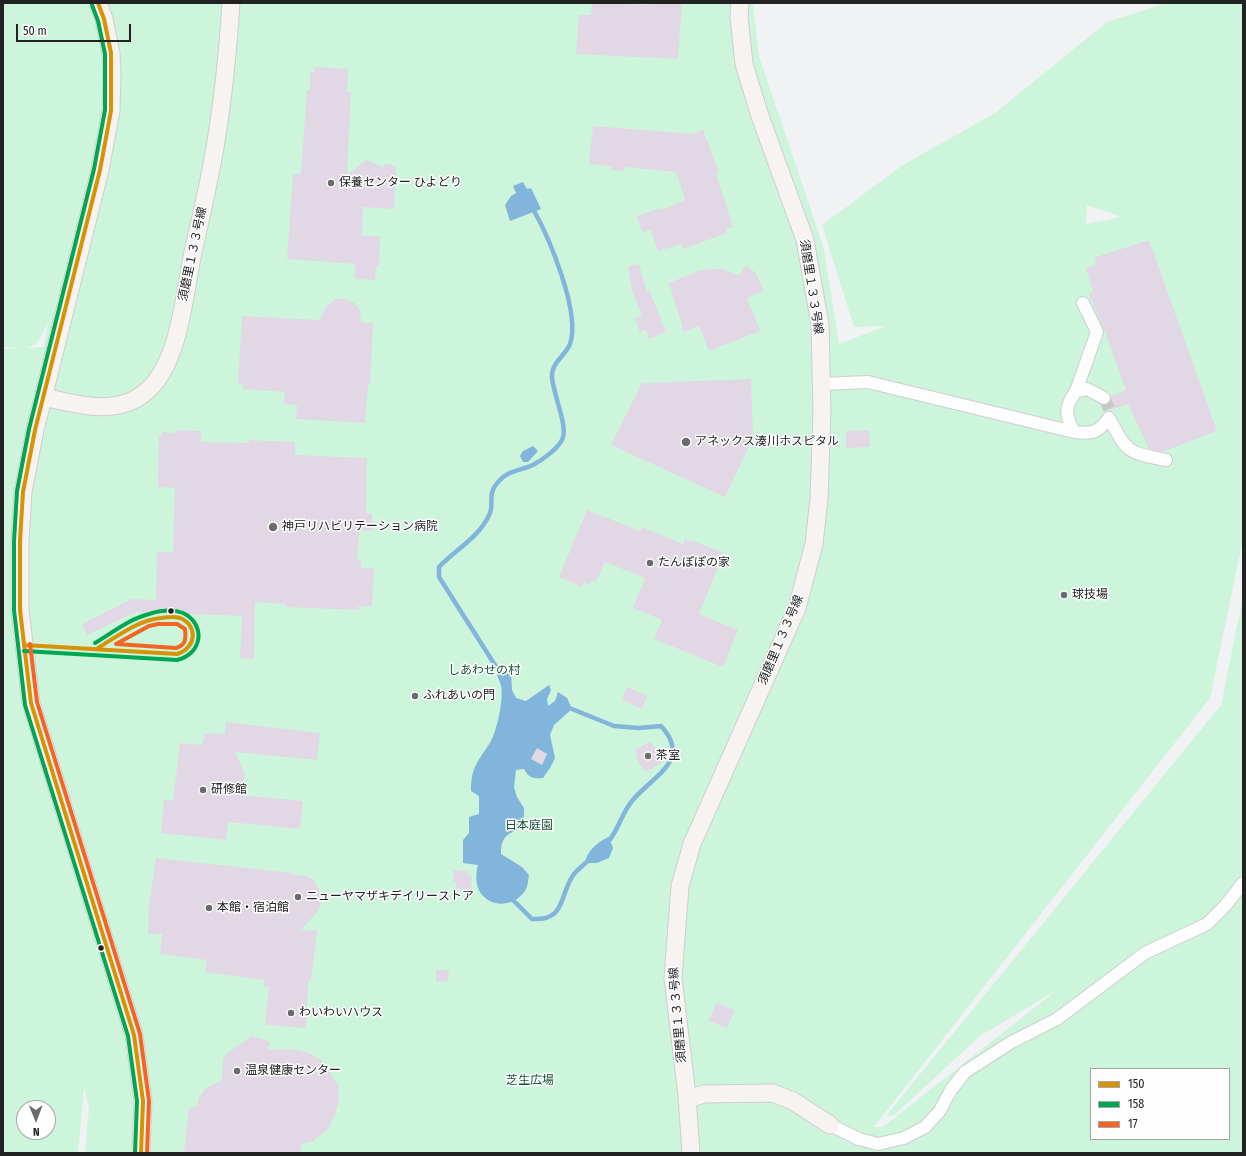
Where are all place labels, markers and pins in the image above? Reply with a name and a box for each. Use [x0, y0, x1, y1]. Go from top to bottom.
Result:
place label: 保養センター ひよどり [339, 176, 462, 190]
marker: 保養センター ひよどり [326, 178, 336, 188]
place label: アネックス湊川ホスピタル [695, 435, 839, 449]
marker: アネックス湊川ホスピタル [680, 436, 692, 448]
place label: 神戸リハビリテーション病院 [282, 520, 438, 534]
marker: 神戸リハビリテーション病院 [267, 521, 279, 533]
place label: たんぽぽの家 [658, 556, 730, 570]
marker: たんぽぽの家 [645, 558, 655, 568]
place label: 球技場 [1072, 588, 1108, 602]
marker: 球技場 [1059, 590, 1069, 600]
unlabelled marker [166, 606, 176, 616]
place label: ふれあいの門 [423, 689, 495, 703]
marker: ふれあいの門 [410, 691, 420, 701]
place label: 茶室 [656, 749, 680, 763]
marker: 茶室 [643, 751, 653, 761]
place label: 研修館 [211, 783, 247, 797]
marker: 研修館 [198, 785, 208, 795]
place label: ニューヤマザキデイリーストア [306, 890, 474, 904]
marker: ニューヤマザキデイリーストア [293, 892, 303, 902]
place label: 本館・宿泊館 [217, 901, 289, 915]
marker: 本館・宿泊館 [204, 903, 214, 913]
unlabelled marker [96, 943, 106, 953]
place label: わいわいハウス [299, 1006, 383, 1020]
marker: わいわいハウス [286, 1008, 296, 1018]
place label: 温泉健康センター [245, 1064, 341, 1078]
marker: 温泉健康センター [232, 1066, 242, 1076]

